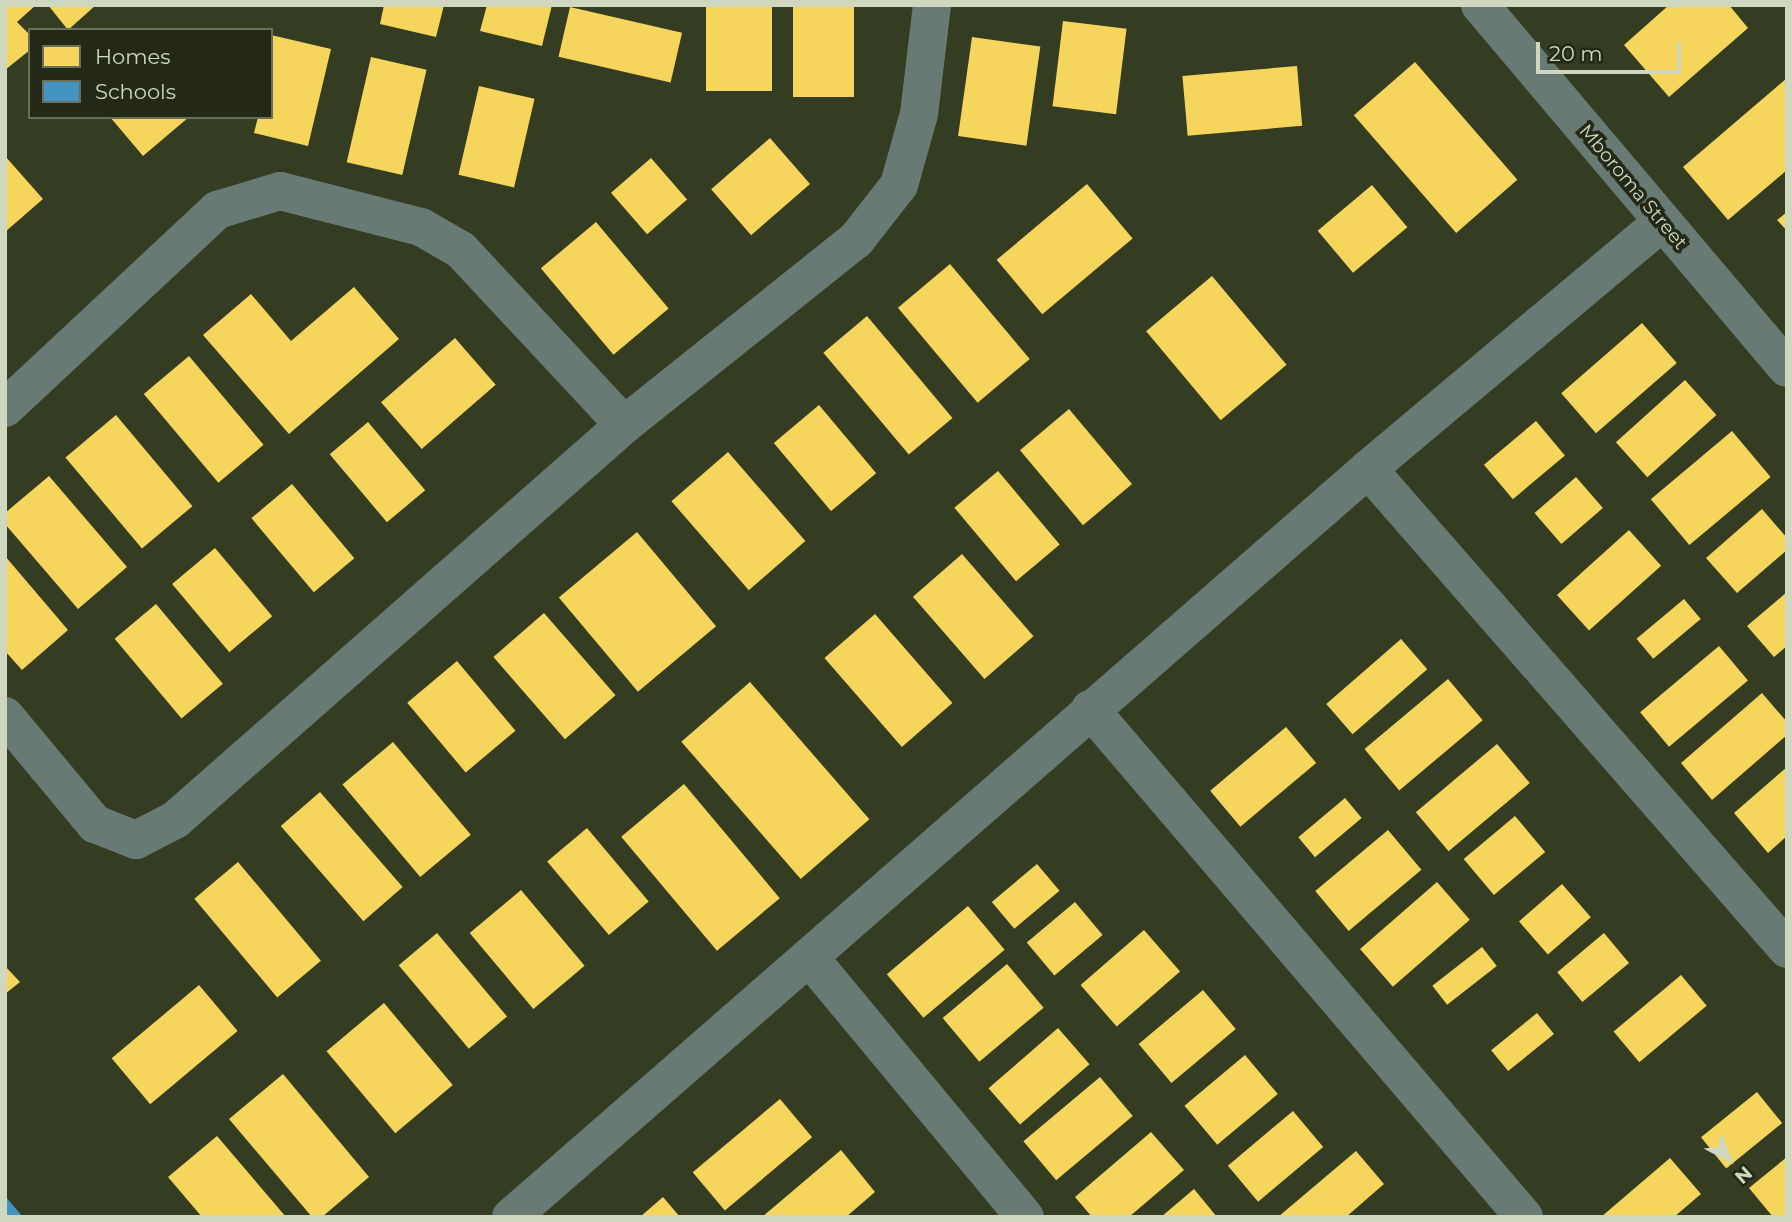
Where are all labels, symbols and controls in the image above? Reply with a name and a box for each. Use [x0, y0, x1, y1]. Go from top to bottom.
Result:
legend [28, 28, 273, 119]
scale bar [1540, 28, 1685, 72]
text: 20 m [1549, 41, 1603, 66]
text: Homes [95, 44, 170, 69]
text: Schools [95, 79, 176, 104]
street label: Mboroma Street [1574, 120, 1692, 254]
north arrow [1694, 1124, 1764, 1194]
text: N [1730, 1161, 1757, 1189]

